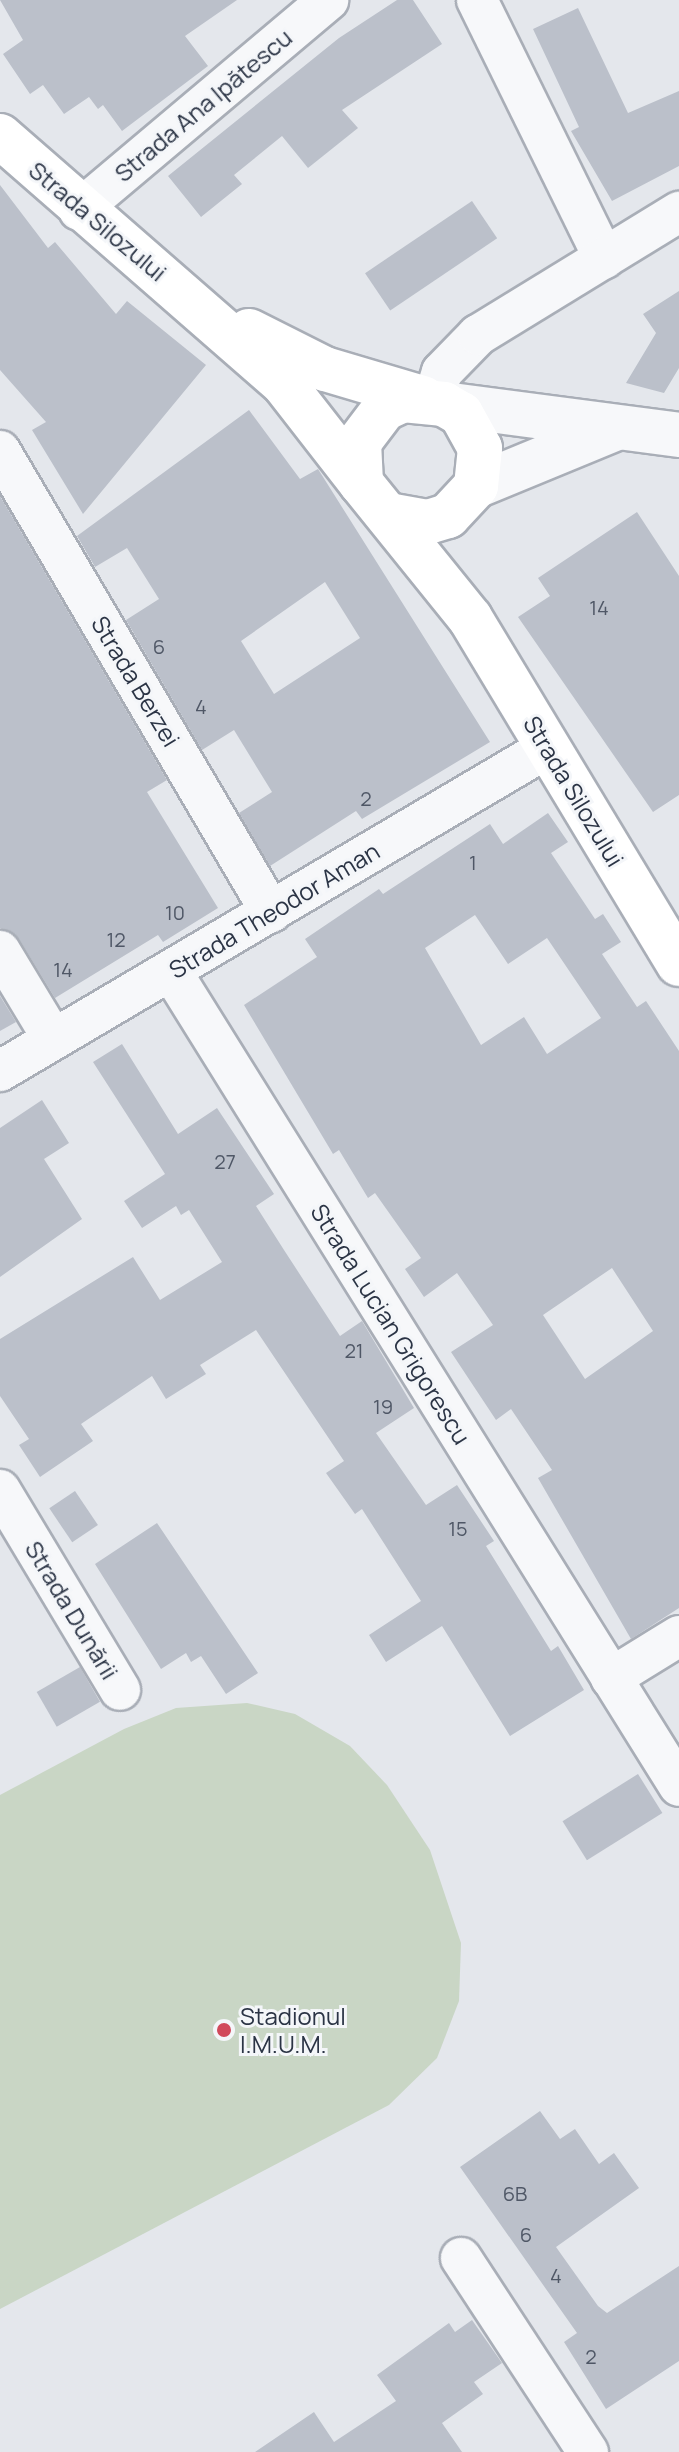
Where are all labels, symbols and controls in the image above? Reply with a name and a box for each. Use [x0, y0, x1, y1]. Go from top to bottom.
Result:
street label: Strada Ana Ipătescu [109, 23, 297, 187]
street label: Strada Silozului [23, 155, 173, 287]
house number: 14 [589, 595, 609, 619]
street label: Strada Berzei [86, 611, 186, 751]
house number: 6 [153, 634, 165, 658]
house number: 4 [195, 694, 207, 718]
street label: Strada Silozului [518, 711, 630, 871]
house number: 2 [360, 786, 372, 810]
street label: Strada Theodor Aman [164, 836, 384, 984]
house number: 1 [469, 850, 477, 874]
house number: 10 [165, 900, 185, 924]
house number: 12 [106, 927, 126, 951]
house number: 14 [53, 957, 73, 981]
house number: 27 [214, 1149, 236, 1173]
street label: Strada Lucian Grigorescu [305, 1199, 477, 1449]
house number: 21 [344, 1338, 364, 1362]
house number: 19 [373, 1394, 393, 1418]
house number: 15 [448, 1516, 468, 1540]
street label: Strada Dunării [19, 1536, 125, 1684]
place label: Stadionul I.M.U.M. [240, 2002, 346, 2058]
marker: Stadionul I.M.U.M. [215, 2021, 233, 2039]
house number: 6B [503, 2181, 527, 2205]
house number: 6 [520, 2222, 532, 2246]
house number: 4 [550, 2263, 562, 2287]
house number: 2 [585, 2344, 597, 2368]

